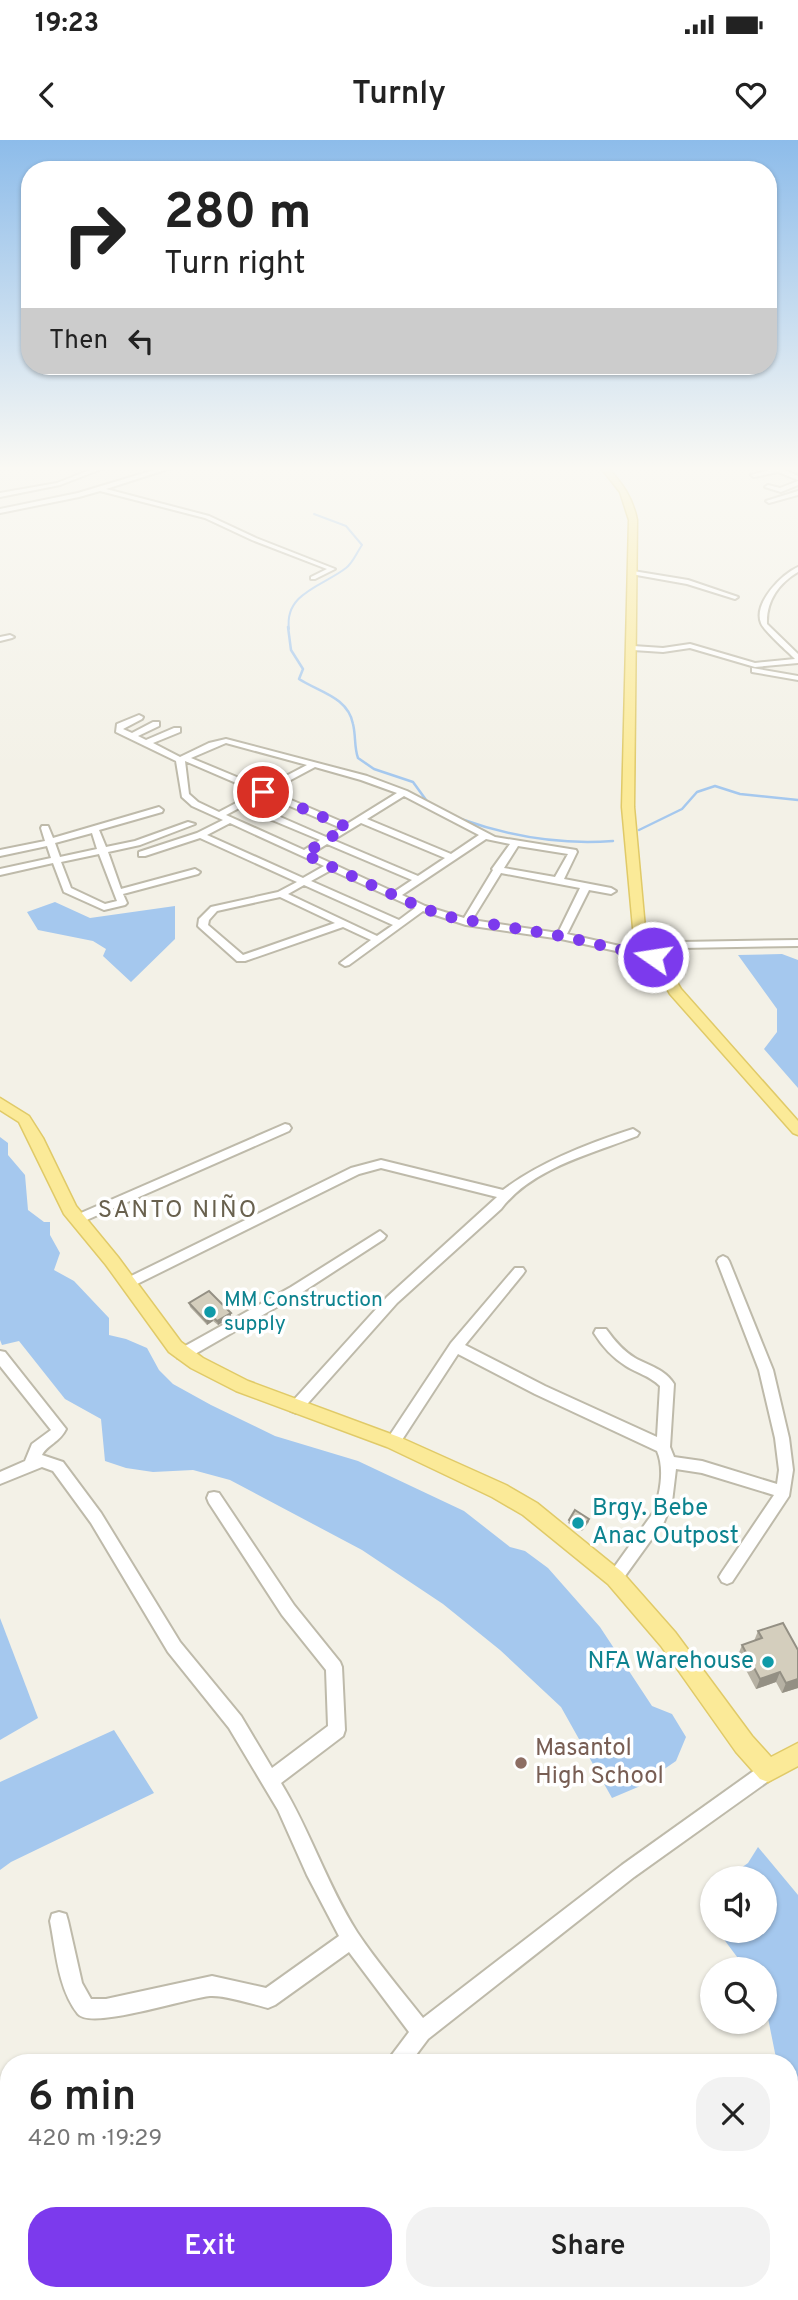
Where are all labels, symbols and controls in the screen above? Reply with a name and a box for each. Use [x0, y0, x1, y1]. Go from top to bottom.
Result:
text: 19:23 [35, 8, 99, 41]
text: Turnly [352, 75, 446, 115]
icon: back [28, 76, 66, 114]
icon: heart [732, 76, 770, 114]
text: 280 m [164, 184, 311, 246]
icon: right [49, 189, 140, 280]
text: Turn right [164, 245, 306, 285]
icon: left [122, 322, 160, 360]
text: Then [49, 325, 108, 358]
pin [233, 762, 293, 822]
icon: arrive [244, 773, 282, 811]
position arrow [616, 920, 690, 994]
district label: SANTO NIÑO [98, 1194, 258, 1226]
place label: MM Construction supply [224, 1287, 383, 1338]
marker: MM Construction supply [202, 1304, 218, 1320]
place label: Brgy. Bebe Anac Outpost [592, 1494, 739, 1552]
marker: Brgy. Bebe Anac Outpost [570, 1515, 586, 1531]
place label: NFA Warehouse [588, 1647, 754, 1677]
marker: NFA Warehouse [760, 1654, 776, 1670]
place label: Masantol High School [535, 1734, 664, 1792]
marker: Masantol High School [513, 1755, 529, 1771]
map controls [700, 1866, 777, 2034]
button: sound [700, 1866, 777, 1943]
button: search [700, 1957, 777, 2034]
text: 6 min [28, 2072, 136, 2125]
button: close [696, 2077, 770, 2151]
text: 420 m · 19:29 [28, 2125, 162, 2154]
button: Exit [28, 2207, 392, 2287]
button: Share [406, 2207, 770, 2287]

